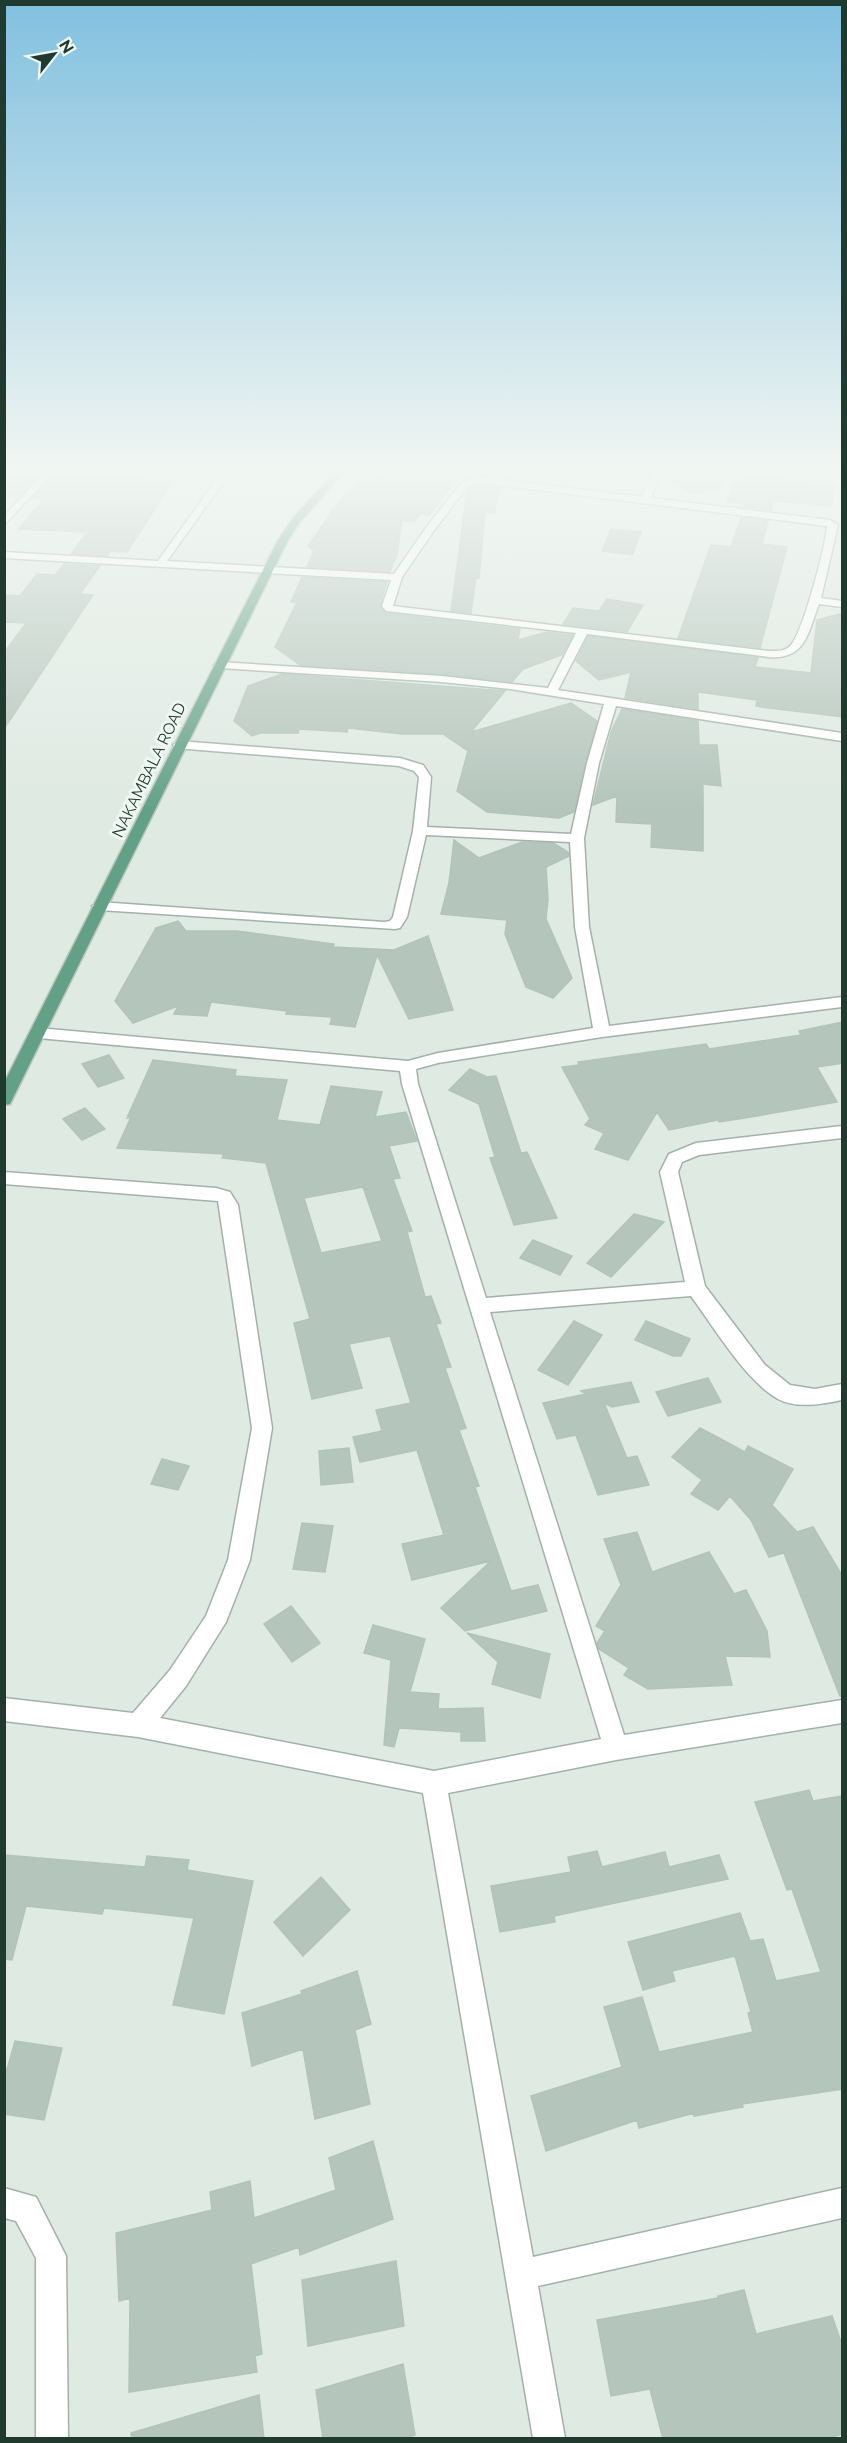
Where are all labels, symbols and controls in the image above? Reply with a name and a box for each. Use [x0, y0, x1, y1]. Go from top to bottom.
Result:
north arrow [24, 24, 84, 84]
text: N [55, 36, 78, 57]
street label: NAKAMBALA ROAD [108, 700, 190, 840]

